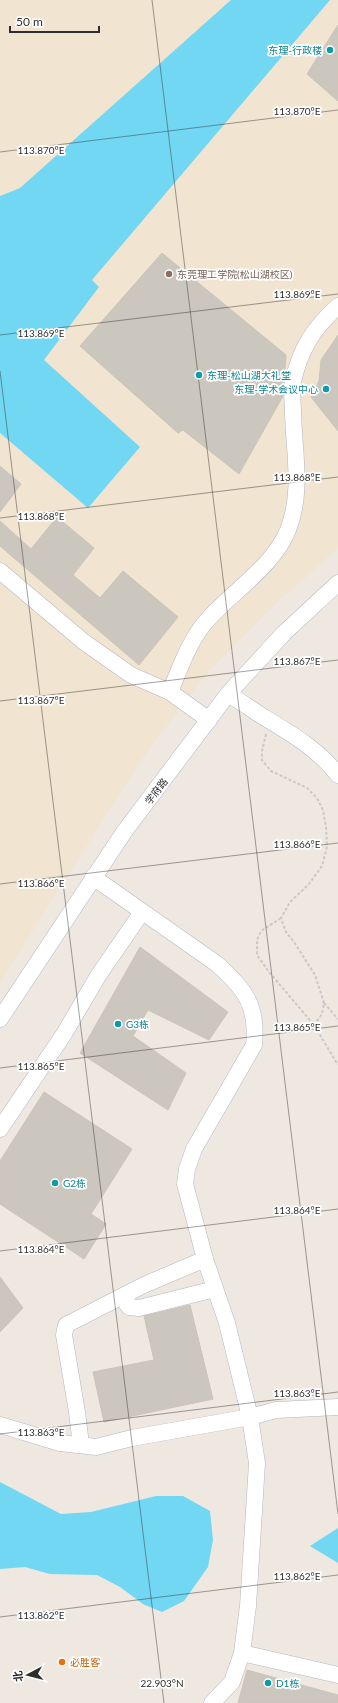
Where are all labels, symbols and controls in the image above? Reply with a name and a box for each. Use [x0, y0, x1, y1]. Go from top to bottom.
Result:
scale bar [10, 8, 99, 34]
text: 50 m [16, 14, 43, 29]
place label: 东理-行政楼 [268, 44, 322, 56]
marker: 东理-行政楼 [325, 45, 335, 55]
text: 113.870°E [273, 105, 321, 117]
text: 113.870°E [17, 144, 65, 156]
place label: 东莞理工学院(松山湖校区) [177, 268, 293, 280]
marker: 东莞理工学院(松山湖校区) [164, 269, 174, 279]
text: 113.869°E [273, 288, 321, 300]
text: 113.869°E [17, 327, 65, 339]
place label: 东理-松山湖大礼堂 [207, 369, 291, 381]
marker: 东理-松山湖大礼堂 [194, 370, 204, 380]
place label: 东理-学术会议中心 [234, 383, 318, 395]
marker: 东理-学术会议中心 [321, 384, 331, 394]
text: 113.868°E [273, 471, 321, 483]
text: 113.868°E [17, 510, 65, 522]
text: 113.867°E [273, 655, 321, 667]
text: 113.867°E [17, 694, 65, 706]
street label: 学府路 [142, 775, 170, 807]
text: 113.866°E [273, 838, 321, 850]
text: 113.866°E [17, 877, 65, 889]
place label: G3栋 [126, 1018, 149, 1030]
marker: G3栋 [113, 1019, 123, 1029]
text: 113.865°E [273, 1021, 321, 1033]
text: 113.865°E [17, 1060, 65, 1072]
place label: G2栋 [63, 1177, 86, 1189]
marker: G2栋 [50, 1178, 60, 1188]
text: 113.864°E [273, 1204, 321, 1216]
text: 113.864°E [17, 1243, 65, 1255]
text: 113.863°E [273, 1387, 321, 1399]
text: 113.863°E [17, 1426, 65, 1438]
text: 113.862°E [273, 1570, 321, 1582]
text: 113.862°E [17, 1609, 65, 1621]
north arrow [8, 1655, 48, 1695]
place label: 必胜客 [70, 1656, 101, 1668]
marker: 必胜客 [57, 1657, 67, 1667]
text: 北 [10, 1670, 25, 1683]
text: 22.903°N [140, 1677, 184, 1689]
place label: D1栋 [276, 1677, 299, 1689]
marker: D1栋 [263, 1678, 273, 1688]

